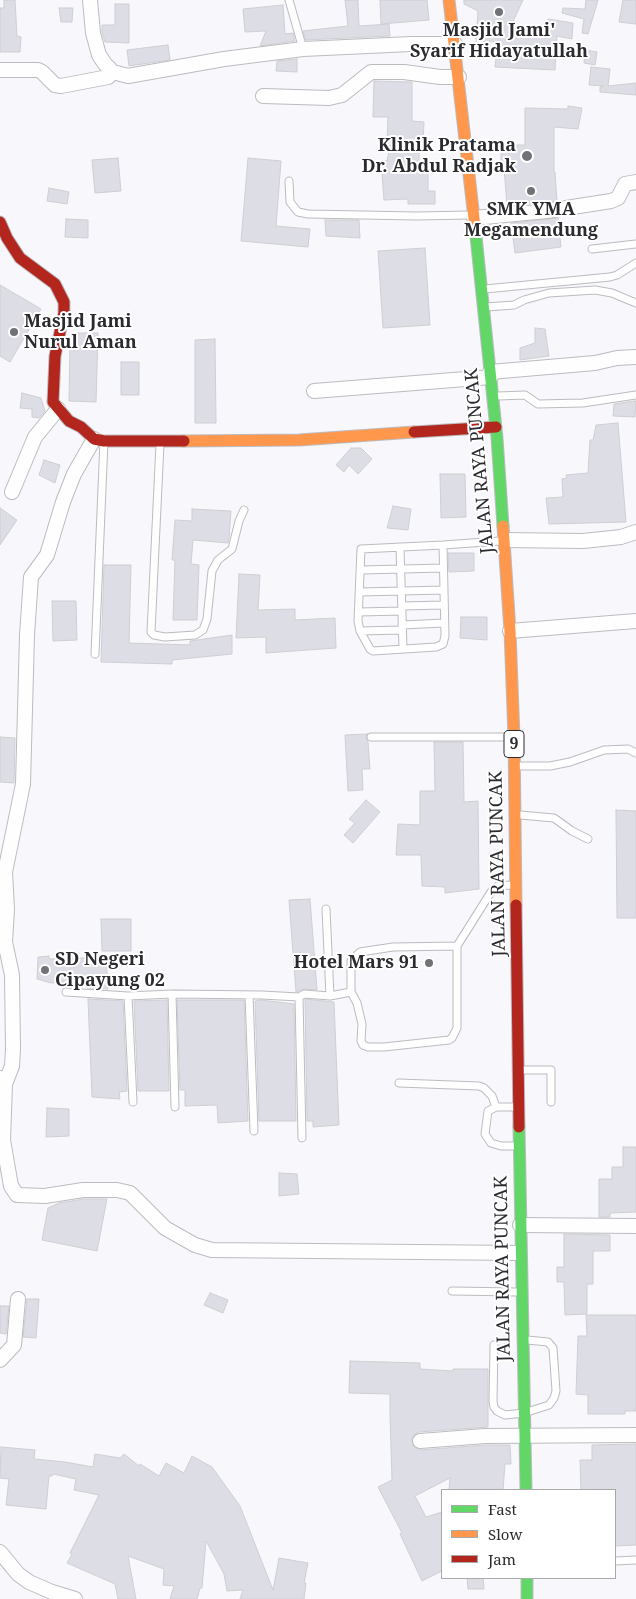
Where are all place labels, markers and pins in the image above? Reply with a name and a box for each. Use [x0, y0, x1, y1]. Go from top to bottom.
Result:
marker: Masjid Jami' Syarif Hidayatullah [493, 6, 505, 18]
place label: Masjid Jami' Syarif Hidayatullah [410, 20, 588, 62]
place label: Klinik Pratama Dr. Abdul Radjak [362, 135, 516, 178]
marker: Klinik Pratama Dr. Abdul Radjak [520, 149, 534, 163]
marker: SMK YMA Megamendung [525, 185, 537, 197]
place label: SMK YMA Megamendung [464, 199, 598, 242]
place label: Masjid Jami Nurul Aman [24, 311, 137, 354]
marker: Masjid Jami Nurul Aman [8, 326, 20, 338]
place label: SD Negeri Cipayung 02 [55, 949, 165, 992]
place label: Hotel Mars 91 [294, 952, 419, 974]
marker: Hotel Mars 91 [423, 957, 435, 969]
marker: SD Negeri Cipayung 02 [39, 964, 51, 976]

